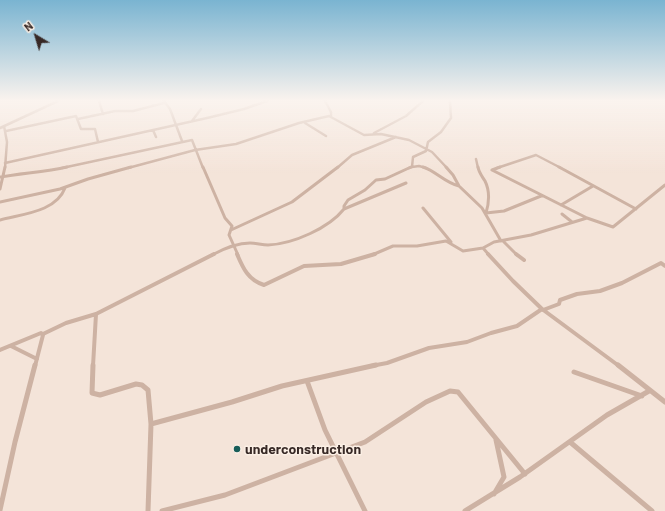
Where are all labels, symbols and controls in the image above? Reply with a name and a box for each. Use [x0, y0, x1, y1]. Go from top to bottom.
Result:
north arrow [16, 16, 56, 56]
text: N [21, 19, 35, 34]
place label: underconstruction [245, 441, 361, 457]
marker: underconstruction [232, 444, 242, 454]

